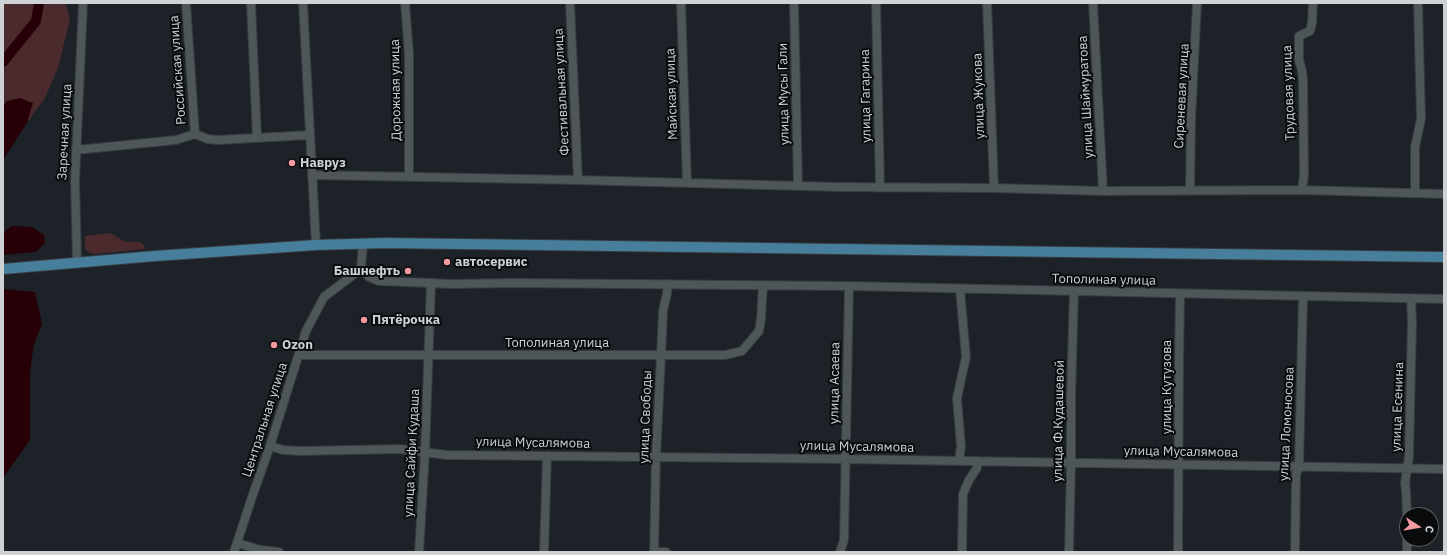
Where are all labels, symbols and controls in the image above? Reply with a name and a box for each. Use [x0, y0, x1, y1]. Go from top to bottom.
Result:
street label: Российская улица [166, 15, 190, 125]
street label: Фестивальная улица [551, 28, 573, 156]
street label: улица Шаймуратова [1075, 35, 1097, 159]
street label: Дорожная улица [387, 39, 405, 141]
street label: улица Мусы Гали [775, 43, 793, 145]
street label: Сиреневая улица [1171, 43, 1193, 149]
street label: Трудовая улица [1280, 45, 1298, 141]
street label: Майская улица [663, 48, 681, 140]
street label: улица Гагарина [857, 49, 875, 143]
street label: улица Жукова [970, 53, 988, 139]
street label: Заречная улица [55, 83, 75, 181]
place label: Навруз [300, 155, 346, 171]
marker: Навруз [287, 158, 297, 168]
place label: автосервис [455, 254, 528, 270]
marker: автосервис [442, 257, 452, 267]
place label: Башнефть [334, 263, 400, 279]
marker: Башнефть [403, 266, 413, 276]
street label: Тополиная улица [1052, 271, 1156, 289]
place label: Пятёрочка [372, 312, 440, 328]
marker: Пятёрочка [359, 315, 369, 325]
street label: Тополиная улица [505, 335, 609, 351]
place label: Ozon [282, 337, 313, 353]
marker: Ozon [269, 340, 279, 350]
street label: улица Кутузова [1159, 340, 1175, 434]
street label: улица Асаева [826, 342, 844, 424]
street label: улица Ф.Кудашевой [1050, 360, 1068, 482]
street label: Центральная улица [239, 361, 291, 479]
street label: улица Есенина [1389, 362, 1407, 452]
street label: улица Ломоносова [1276, 366, 1298, 482]
street label: улица Свободы [637, 370, 655, 464]
street label: улица Сайфи Кудаша [401, 388, 423, 518]
street label: улица Мусалямова [476, 434, 590, 452]
street label: улица Мусалямова [800, 438, 914, 456]
street label: улица Мусалямова [1124, 443, 1238, 461]
north arrow [1399, 507, 1439, 547]
text: С [1422, 524, 1437, 534]

